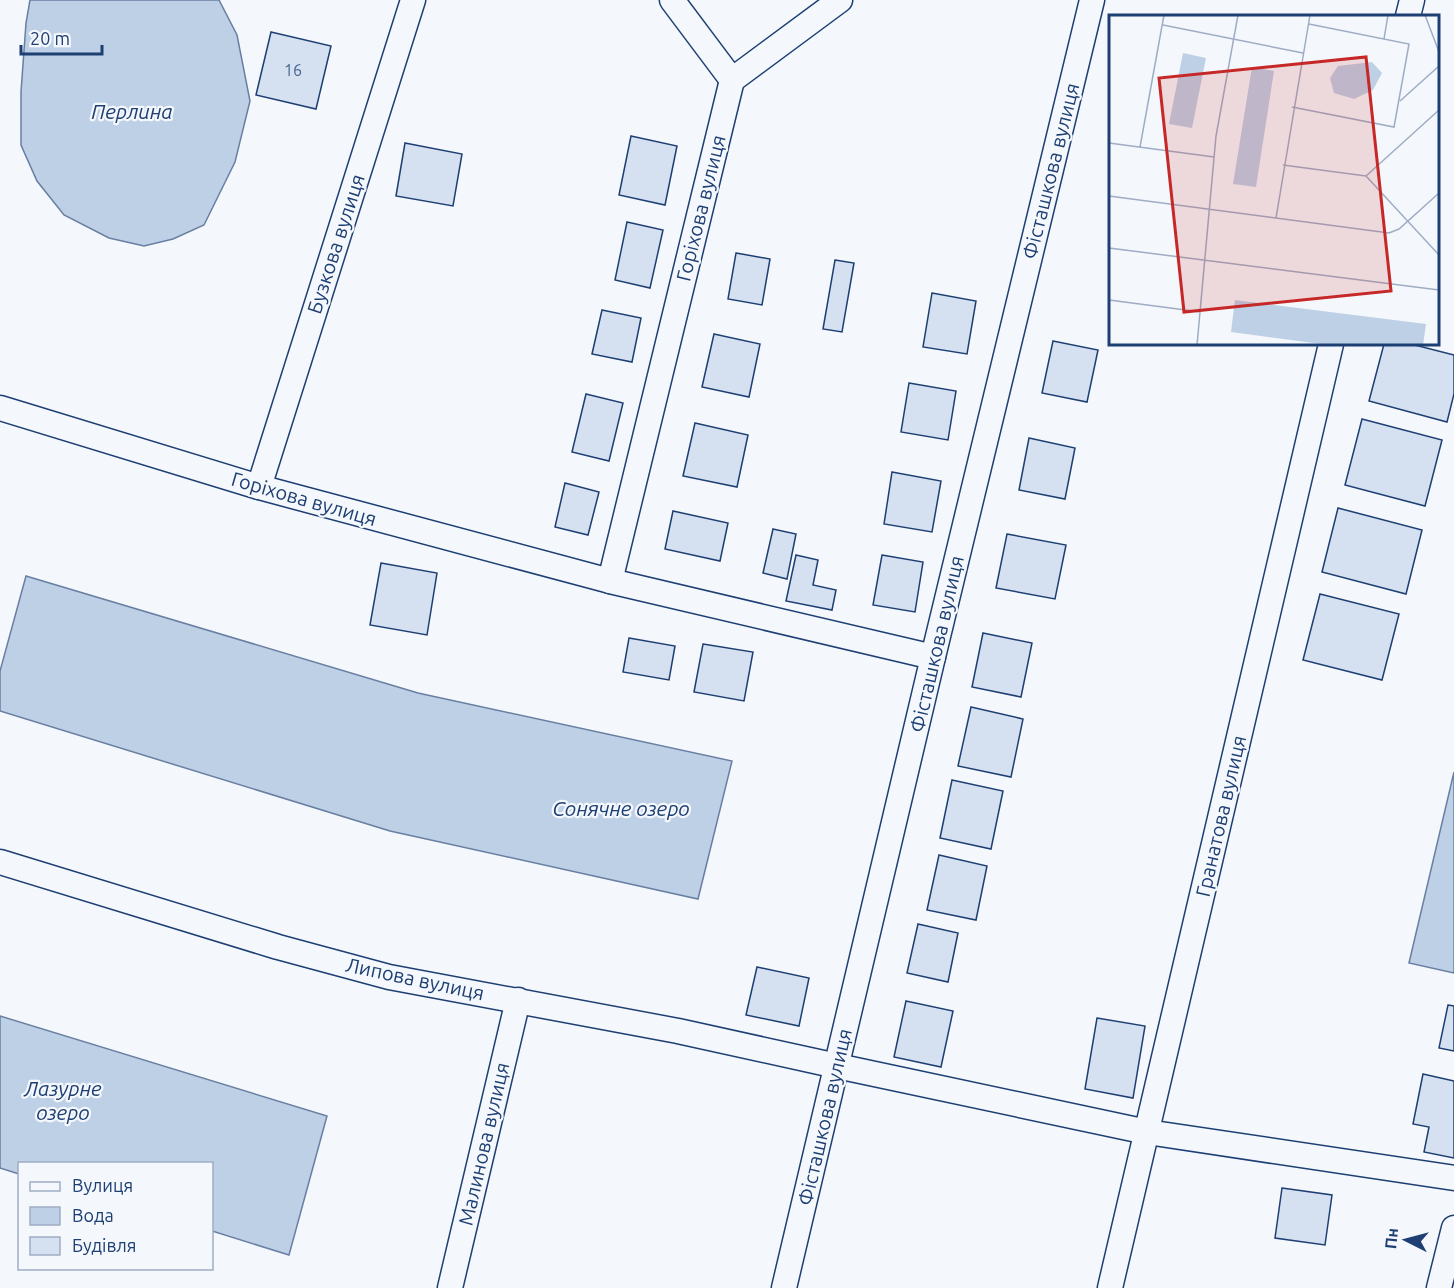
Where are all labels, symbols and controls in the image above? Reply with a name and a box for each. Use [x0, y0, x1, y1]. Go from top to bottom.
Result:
inset map [1109, 15, 1439, 345]
scale bar [21, 18, 102, 56]
text: 20 m [30, 28, 70, 48]
house number: 16 [284, 61, 302, 79]
street label: Фісташкова вулиця [1017, 80, 1084, 261]
water label: Перлина [91, 99, 173, 123]
street label: Горіхова вулиця [671, 132, 730, 283]
street label: Бузкова вулиця [302, 171, 369, 316]
street label: Горіхова вулиця [229, 467, 379, 530]
street label: Фісташкова вулиця [905, 553, 968, 735]
street label: Гранатова вулиця [1191, 733, 1250, 899]
water label: Сонячне озеро [552, 796, 690, 820]
street label: Липова вулиця [344, 953, 486, 1004]
street label: Фісташкова вулиця [793, 1026, 856, 1208]
street label: Малинова вулиця [454, 1060, 513, 1228]
water label: Лазурне озеро [23, 1076, 102, 1124]
legend [18, 1162, 213, 1270]
text: Вулиця [72, 1175, 133, 1195]
text: Вода [72, 1205, 114, 1225]
north arrow [1376, 1210, 1436, 1270]
text: Пн [1381, 1227, 1401, 1250]
text: Будівля [72, 1235, 137, 1255]

